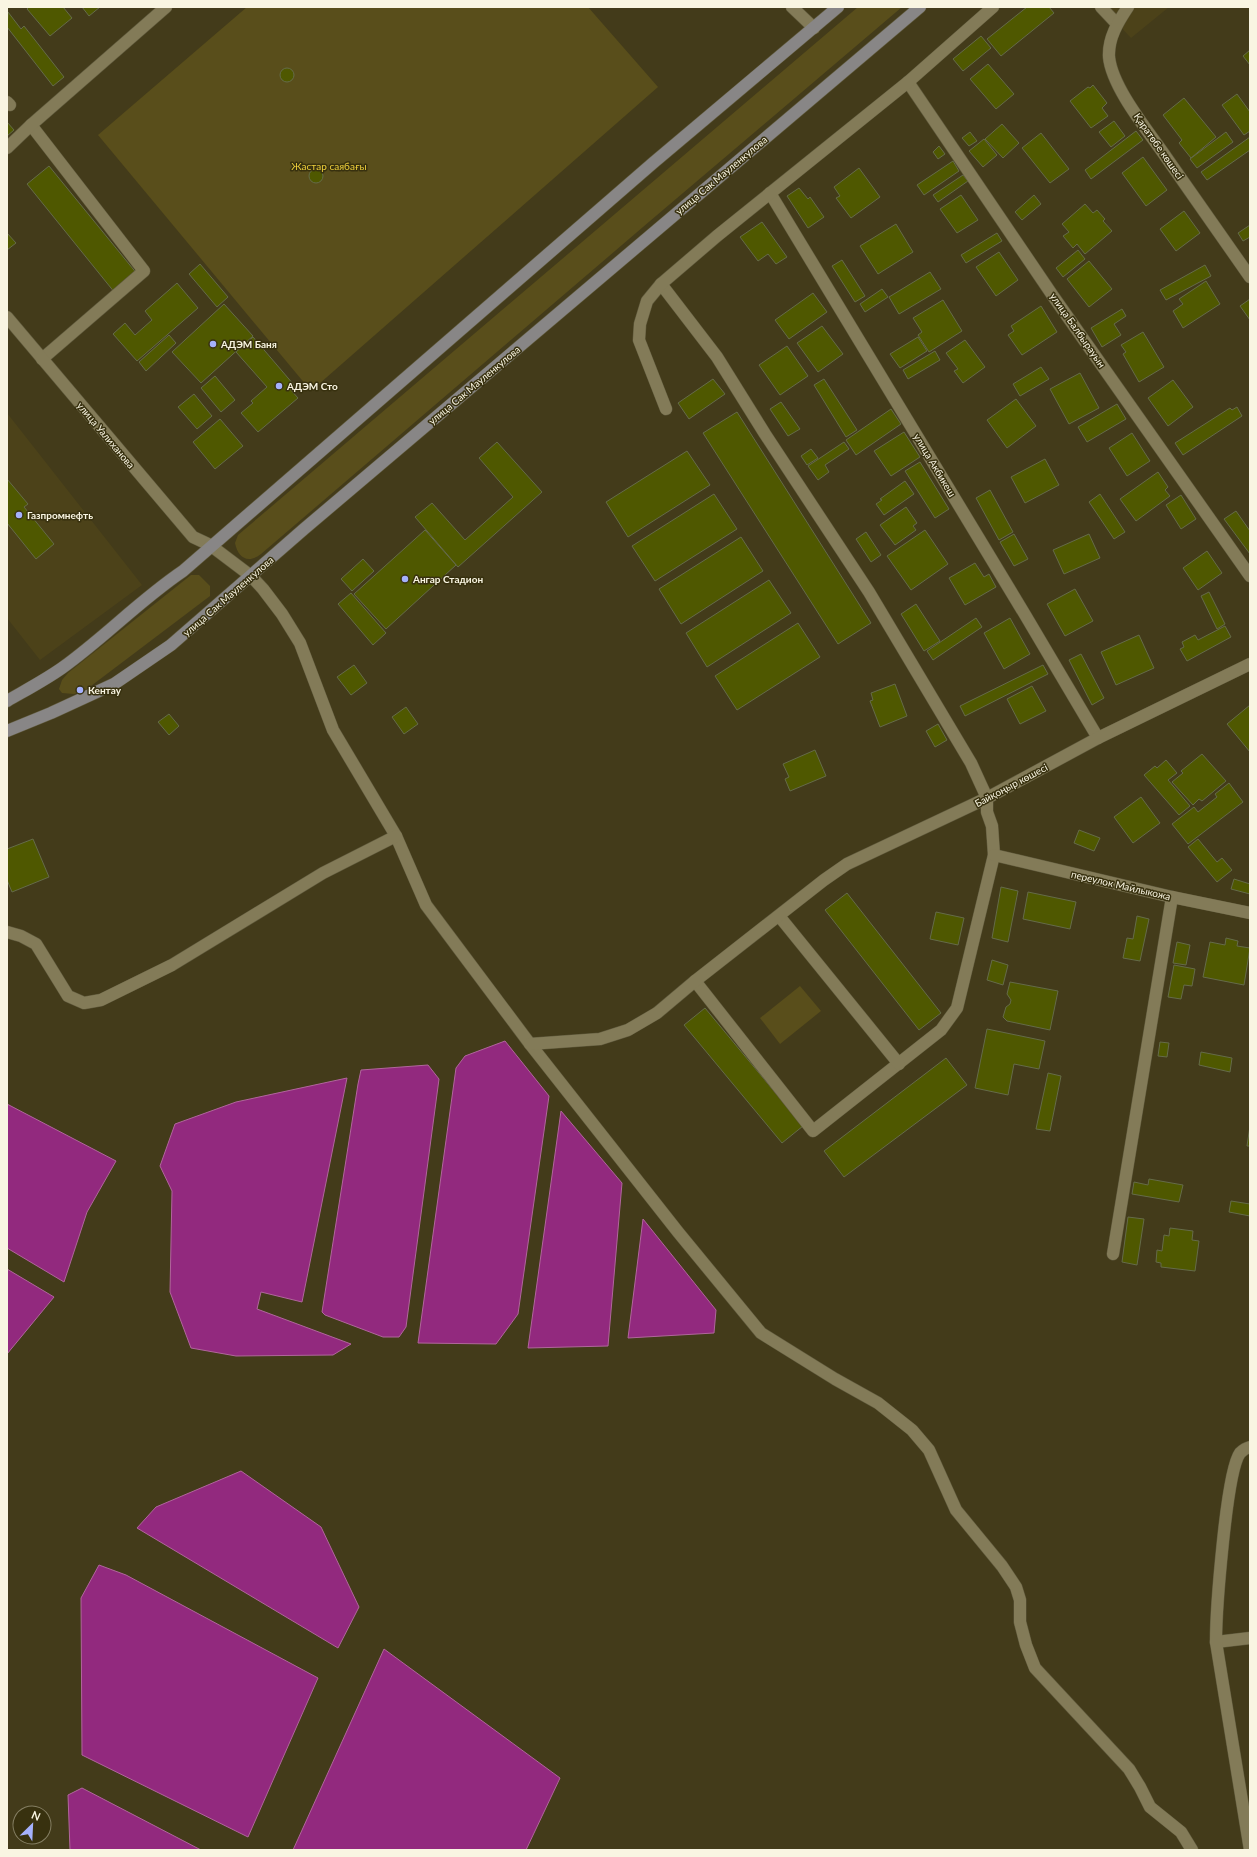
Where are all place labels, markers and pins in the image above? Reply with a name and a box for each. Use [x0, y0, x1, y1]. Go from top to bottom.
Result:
place label: АДЭМ Баня [220, 338, 277, 350]
marker: АДЭМ Баня [208, 339, 218, 349]
place label: АДЭМ Сто [286, 380, 338, 392]
marker: АДЭМ Сто [274, 381, 284, 391]
place label: Газпромнефть [27, 509, 93, 521]
marker: Газпромнефть [14, 510, 24, 520]
place label: Ангар Стадион [412, 573, 483, 585]
marker: Ангар Стадион [400, 574, 410, 584]
place label: Кентау [88, 684, 122, 696]
marker: Кентау [75, 685, 85, 695]

